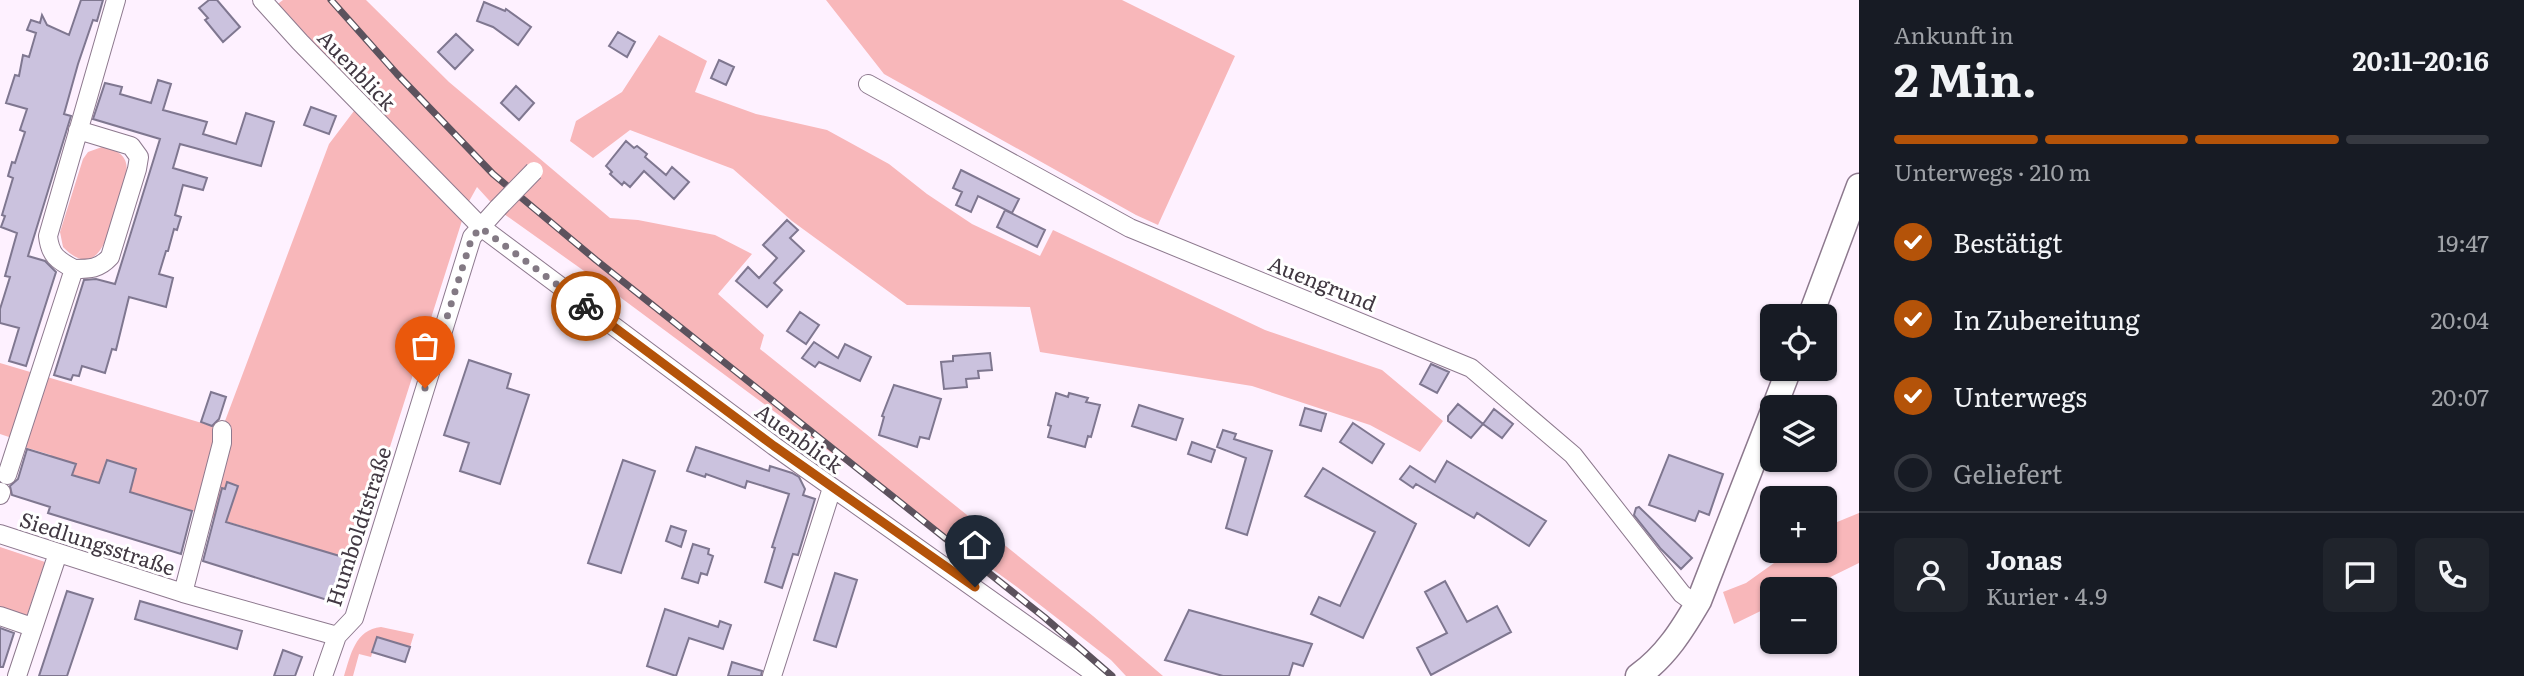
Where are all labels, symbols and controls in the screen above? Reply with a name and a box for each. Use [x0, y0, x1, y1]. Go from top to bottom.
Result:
text: Ankunft in [1894, 17, 2014, 51]
street label: Auenblick [312, 22, 405, 116]
text: 20:11–20:16 [2352, 40, 2489, 79]
text: 2 Min. [1894, 43, 2037, 111]
text: Unterwegs · 210 m [1894, 154, 2091, 188]
text: Bestätigt [1953, 222, 2062, 261]
icon: check [1894, 223, 1932, 261]
text: 19:47 [2437, 225, 2489, 259]
street label: Auengrund [1264, 246, 1382, 318]
courier [551, 271, 621, 341]
icon: bike [567, 287, 605, 325]
text: In Zubereitung [1953, 299, 2140, 338]
icon: check [1894, 300, 1932, 338]
text: 20:04 [2430, 302, 2489, 336]
map controls [1760, 304, 1837, 654]
button: locate [1760, 304, 1837, 381]
pin [395, 316, 455, 388]
icon: bag [406, 327, 444, 365]
text: Unterwegs [1953, 376, 2087, 415]
icon: check [1894, 377, 1932, 415]
text: 20:07 [2431, 379, 2489, 413]
street label: Auenblick [750, 395, 850, 479]
button: layers [1760, 395, 1837, 472]
street label: Humboldtstraße [317, 442, 397, 610]
text: Geliefert [1953, 453, 2062, 492]
button: + [1760, 486, 1837, 563]
street label: Siedlungsstraße [16, 502, 180, 582]
pin [945, 515, 1005, 587]
icon: home [956, 526, 994, 564]
button: person [1894, 538, 1968, 612]
button: chat [2323, 538, 2397, 612]
button: phone [2415, 538, 2489, 612]
text: Jonas [1986, 539, 2062, 578]
button: − [1760, 577, 1837, 654]
text: Kurier · 4.9 [1986, 578, 2107, 612]

